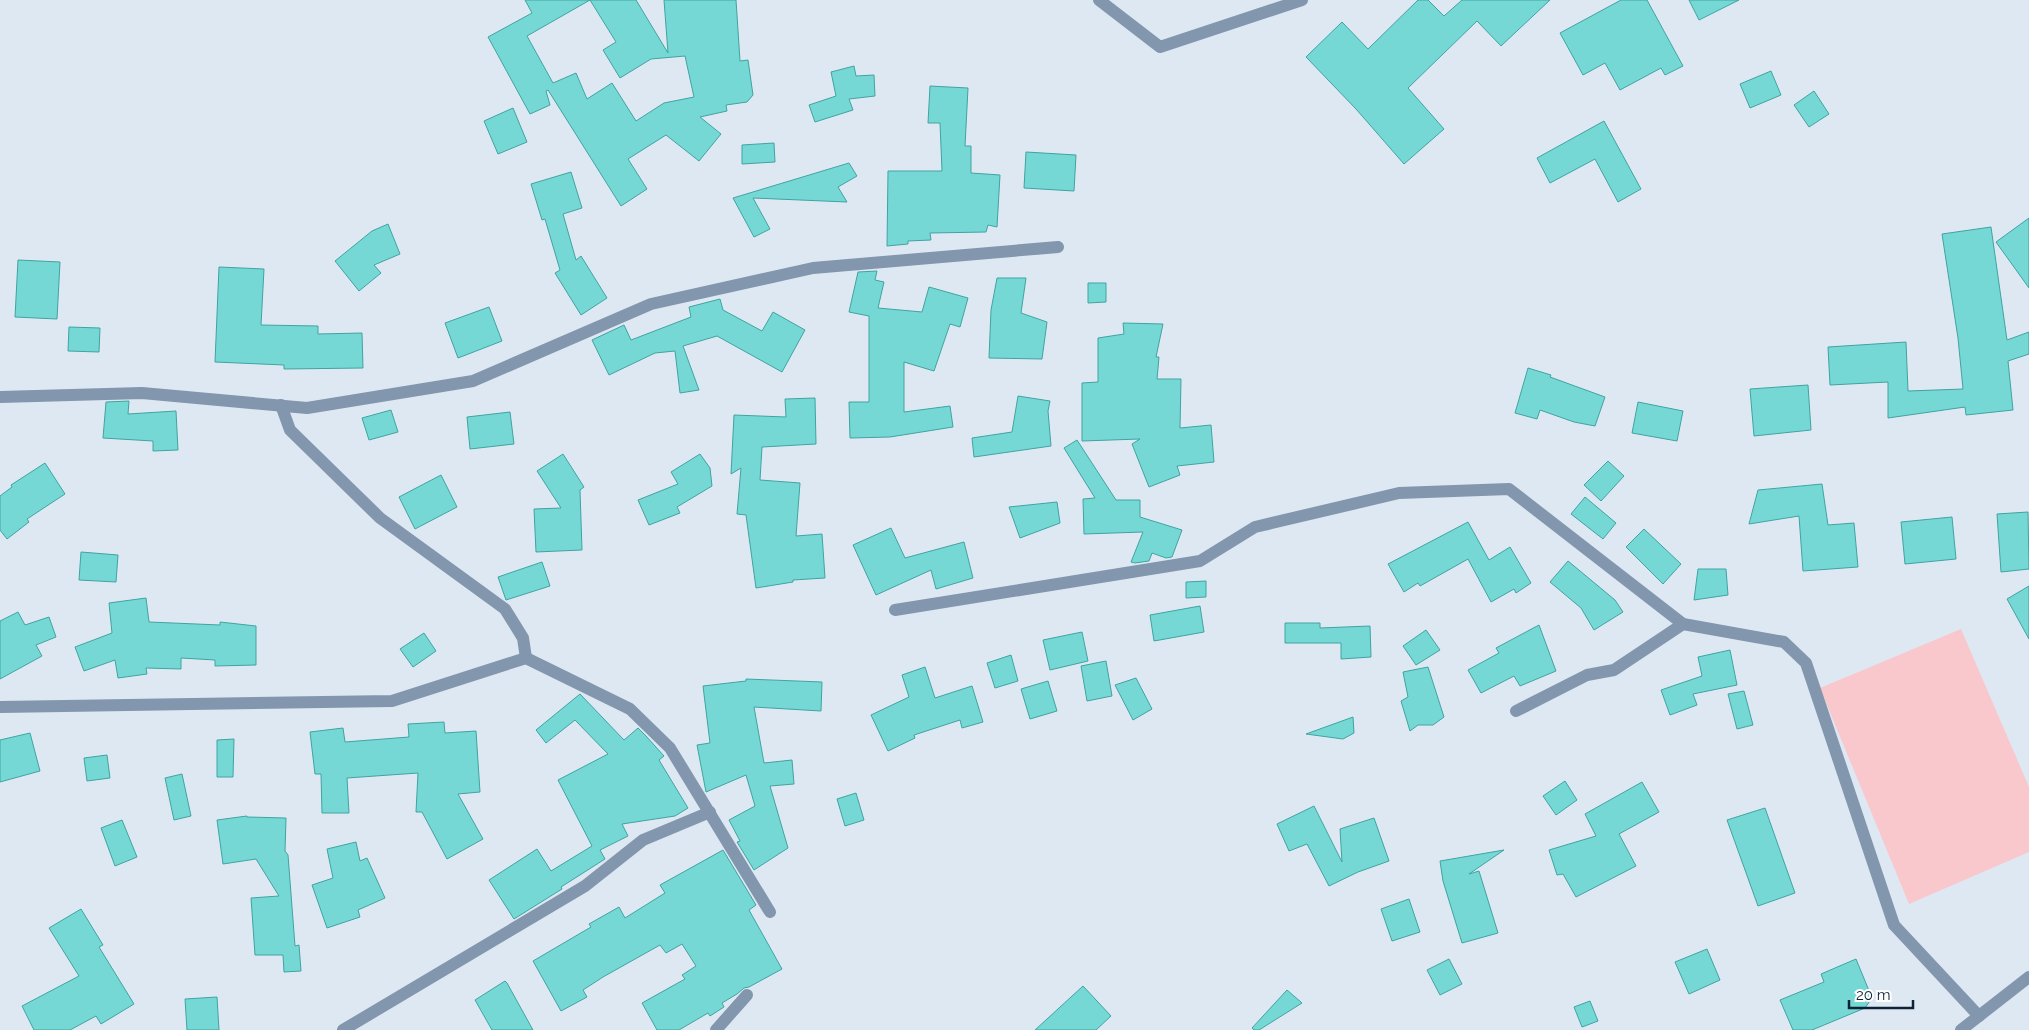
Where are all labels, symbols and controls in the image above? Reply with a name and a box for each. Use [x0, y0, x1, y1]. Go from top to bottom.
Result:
scale bar [1849, 978, 1913, 1010]
text: 20 m [1856, 986, 1891, 1004]

